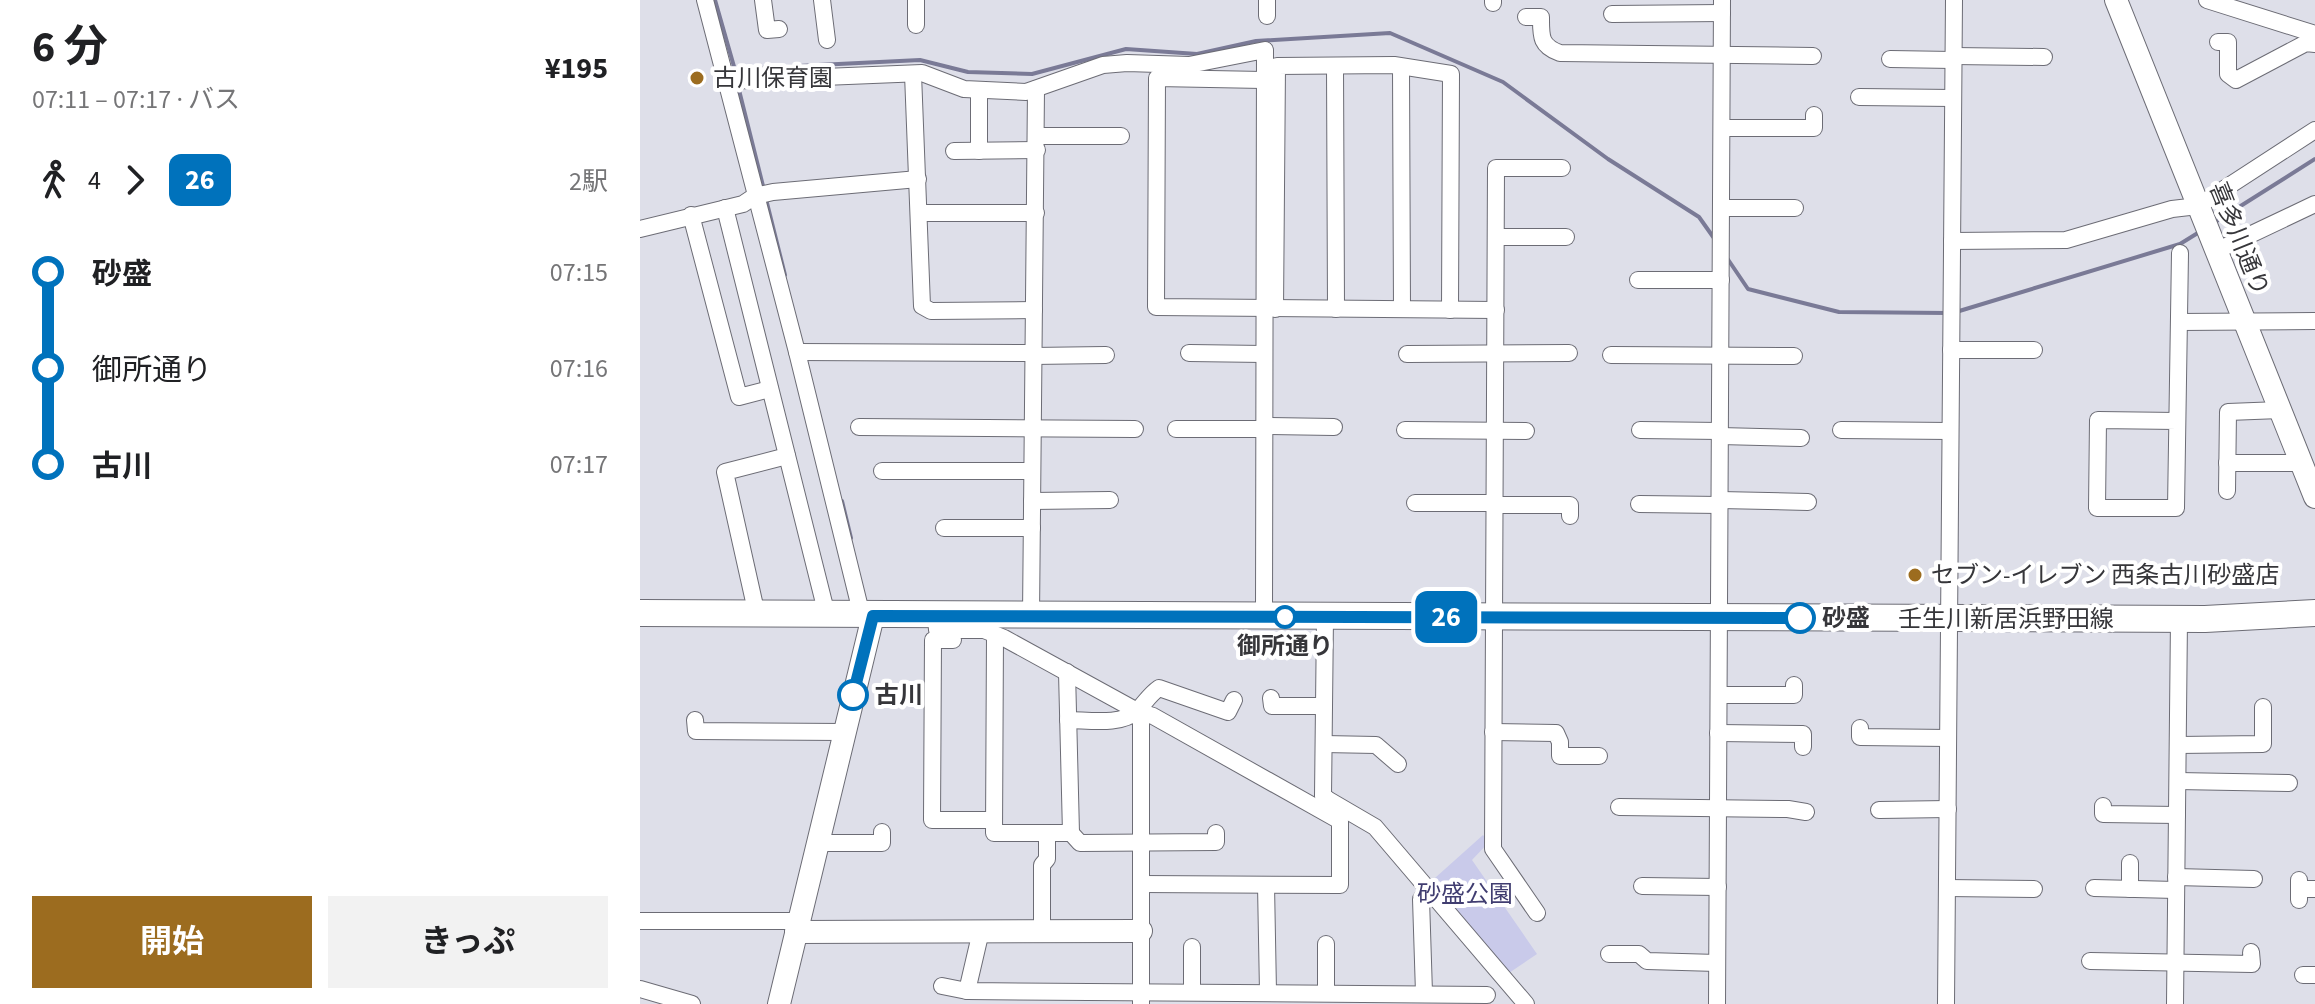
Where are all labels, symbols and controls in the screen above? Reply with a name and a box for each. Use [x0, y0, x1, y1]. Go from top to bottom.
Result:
text: 6 分 [32, 16, 108, 79]
text: ¥195 [545, 47, 608, 90]
place label: 古川保育園 [713, 61, 833, 96]
marker: 古川保育園 [688, 69, 706, 87]
text: 07:11 – 07:17 · バス [32, 81, 240, 118]
icon: walk [32, 158, 76, 202]
icon: forward [113, 158, 157, 202]
text: 26 [185, 160, 215, 200]
text: 4 [88, 162, 101, 199]
text: 2駅 [569, 163, 608, 200]
street label: 喜多川通り [2200, 177, 2278, 301]
text: 砂盛 [92, 253, 152, 296]
text: 07:15 [550, 254, 608, 291]
text: 御所通り [92, 349, 212, 392]
text: 07:16 [550, 350, 608, 387]
text: 古川 [92, 445, 152, 488]
text: 07:17 [550, 446, 608, 483]
place label: セブン-イレブン 西条古川砂盛店 [1931, 558, 2279, 593]
marker: セブン-イレブン 西条古川砂盛店 [1906, 566, 1924, 584]
line badge: 26 [1410, 591, 1482, 643]
text: 26 [1431, 597, 1461, 637]
place label: 砂盛 [1822, 601, 1870, 636]
street label: 壬生川新居浜野田線 [1898, 602, 2114, 637]
marker: 砂盛 [1785, 603, 1815, 633]
marker: 御所通り [1274, 606, 1296, 628]
place label: 御所通り [1237, 629, 1333, 664]
place label: 古川 [875, 678, 923, 713]
marker: 古川 [838, 680, 868, 710]
park label: 砂盛公園 [1417, 877, 1513, 912]
button: 開始 [32, 896, 312, 988]
button: きっぷ [328, 896, 608, 988]

